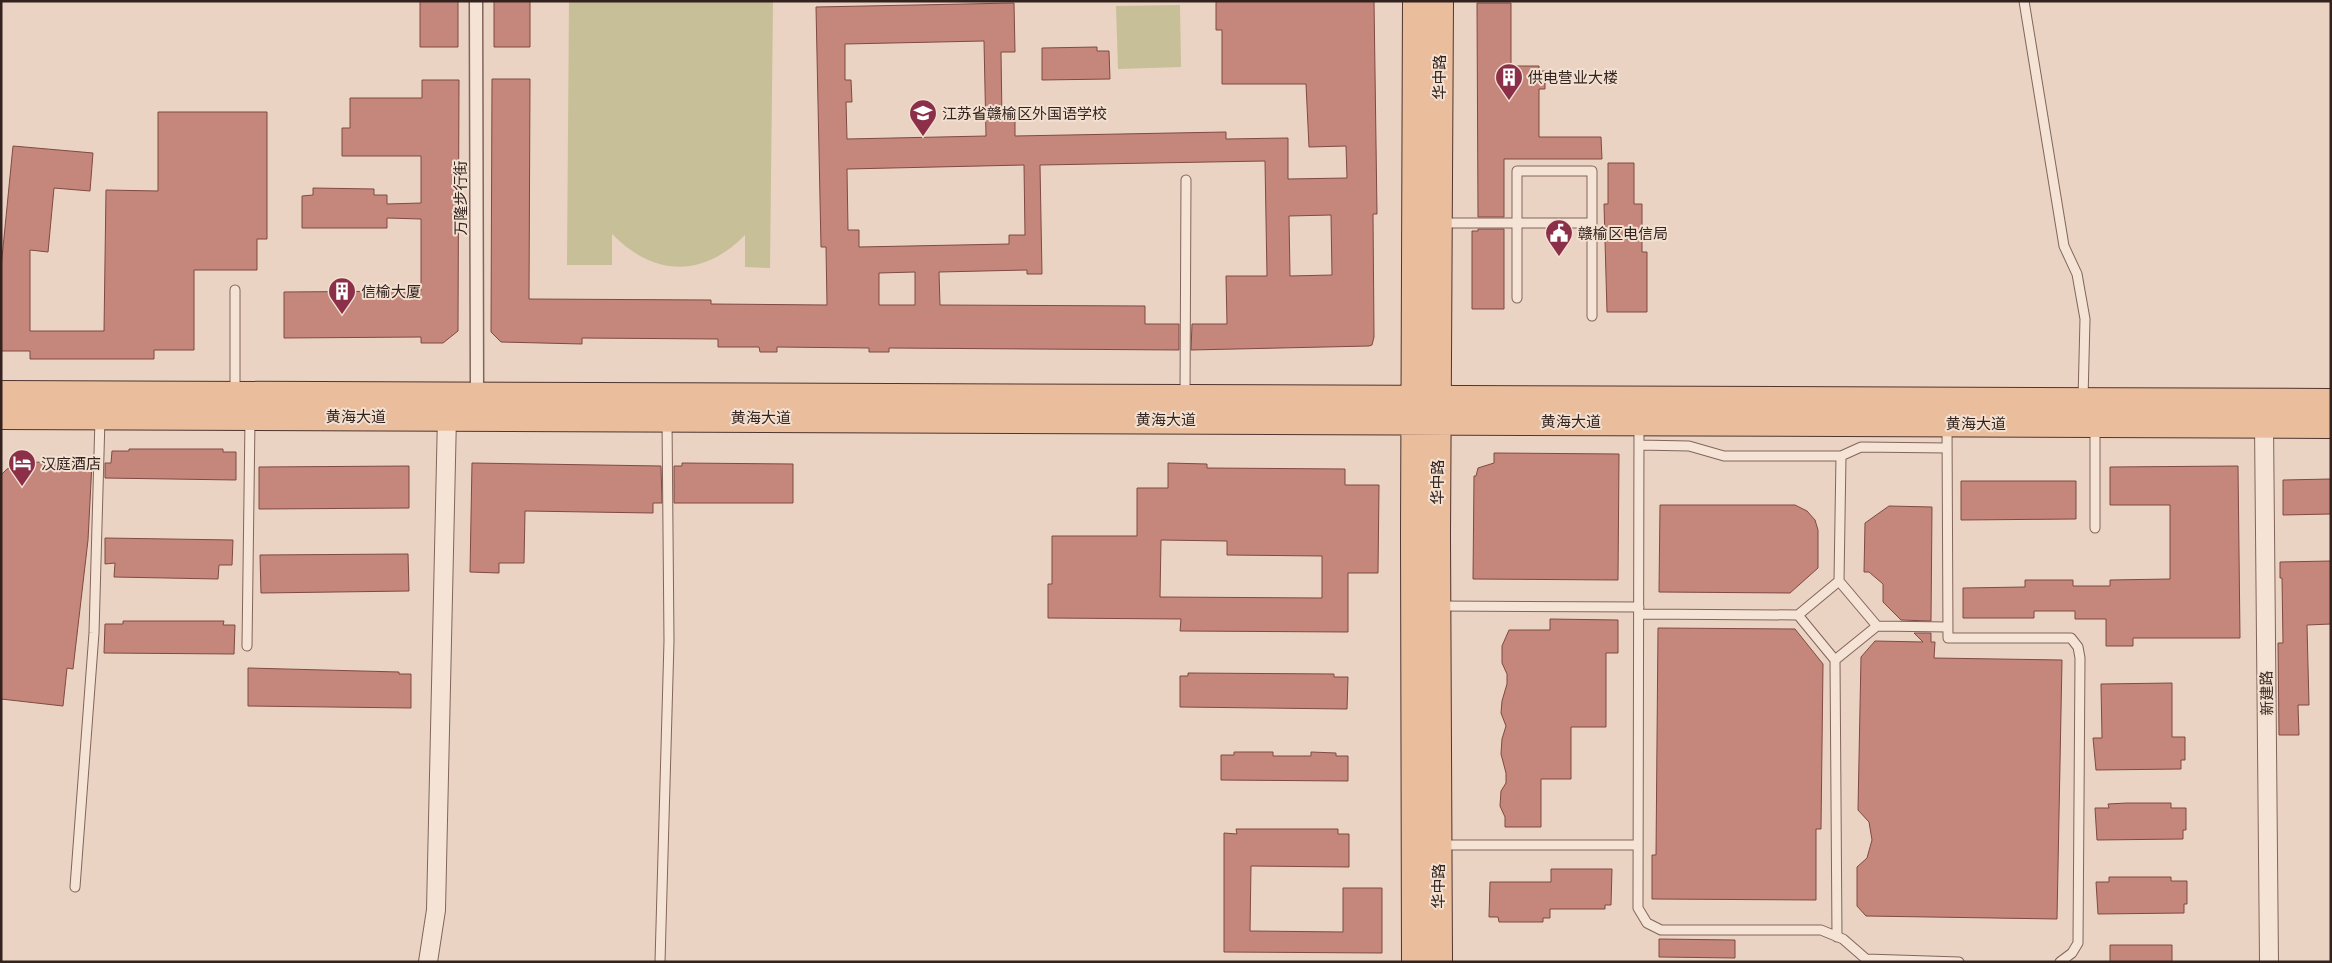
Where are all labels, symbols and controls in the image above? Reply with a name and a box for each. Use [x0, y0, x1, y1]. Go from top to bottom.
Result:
street label: 华中路 [1429, 54, 1449, 100]
building icon: 供电营业大楼 [1494, 62, 1524, 101]
place label: 供电营业大楼 [1528, 67, 1618, 87]
school or university icon: 江苏省赣榆区外国语学校 [908, 98, 938, 137]
place label: 江苏省赣榆区外国语学校 [942, 103, 1107, 123]
street label: 万隆步行街 [450, 160, 470, 236]
public building icon: 赣榆区电信局 [1544, 218, 1574, 257]
place label: 赣榆区电信局 [1578, 223, 1668, 243]
building icon: 信榆大厦 [327, 276, 357, 315]
place label: 信榆大厦 [361, 281, 421, 301]
street label: 黄海大道 [326, 406, 386, 426]
street label: 黄海大道 [731, 407, 791, 427]
street label: 黄海大道 [1136, 409, 1196, 429]
street label: 黄海大道 [1541, 411, 1601, 431]
street label: 黄海大道 [1946, 413, 2006, 433]
hotel icon: 汉庭酒店 [7, 448, 37, 487]
place label: 汉庭酒店 [41, 453, 101, 473]
street label: 华中路 [1427, 459, 1447, 505]
street label: 新建路 [2256, 670, 2276, 716]
street label: 华中路 [1428, 863, 1448, 909]

